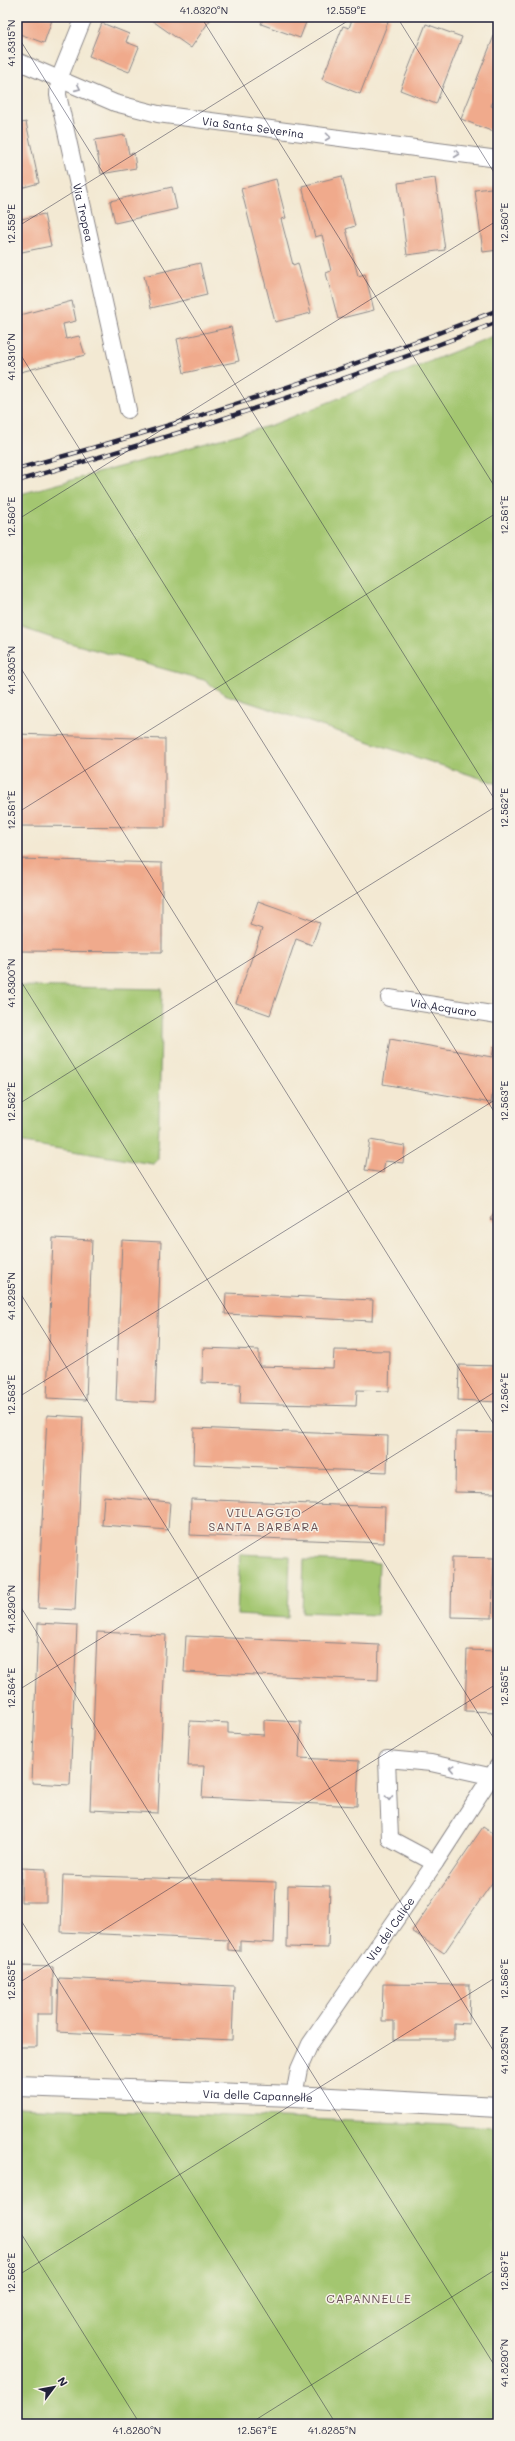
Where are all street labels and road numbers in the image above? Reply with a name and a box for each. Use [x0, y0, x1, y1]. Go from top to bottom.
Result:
street label: Via Santa Severina [201, 112, 305, 141]
street label: Via Tropea [70, 182, 98, 243]
street label: Via Acquaro [409, 994, 478, 1019]
street label: Via del Calice [362, 1893, 417, 1964]
street label: Via delle Capannelle [202, 2085, 314, 2105]

